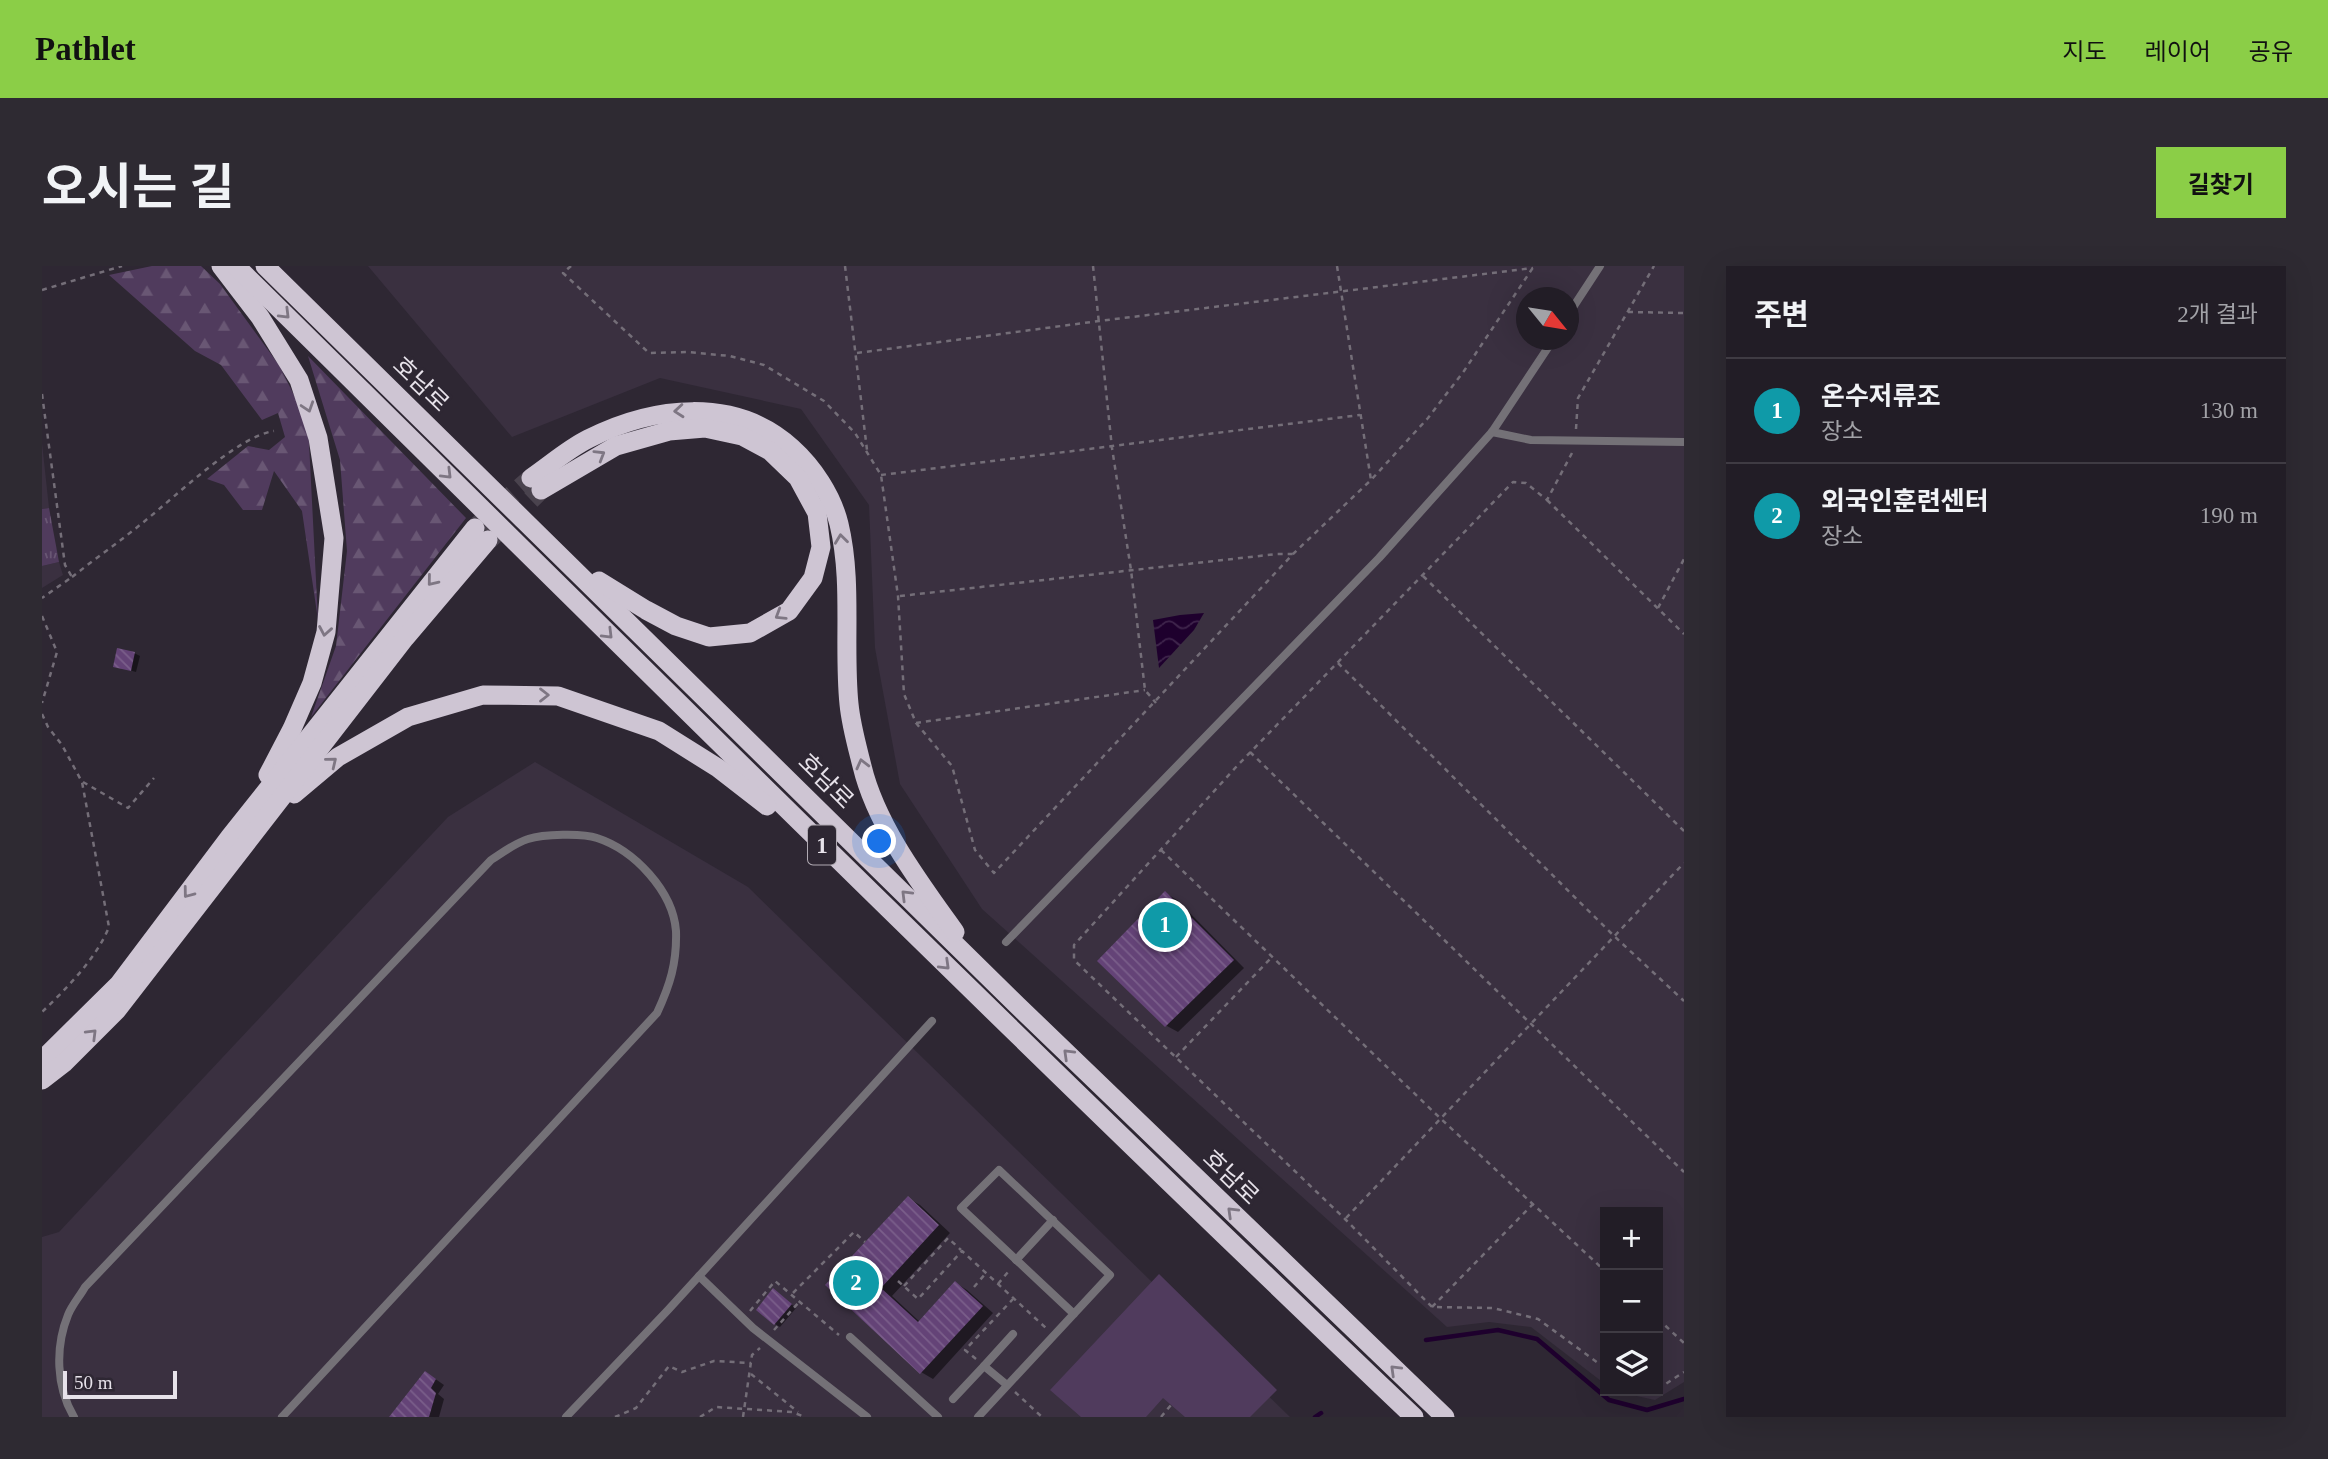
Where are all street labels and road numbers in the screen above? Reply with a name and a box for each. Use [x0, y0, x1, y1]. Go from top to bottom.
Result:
street label: 호남로 [388, 352, 454, 416]
street label: 호남로 [793, 748, 859, 814]
road number: 1 [808, 825, 836, 864]
street label: 호남로 [1198, 1145, 1264, 1209]

